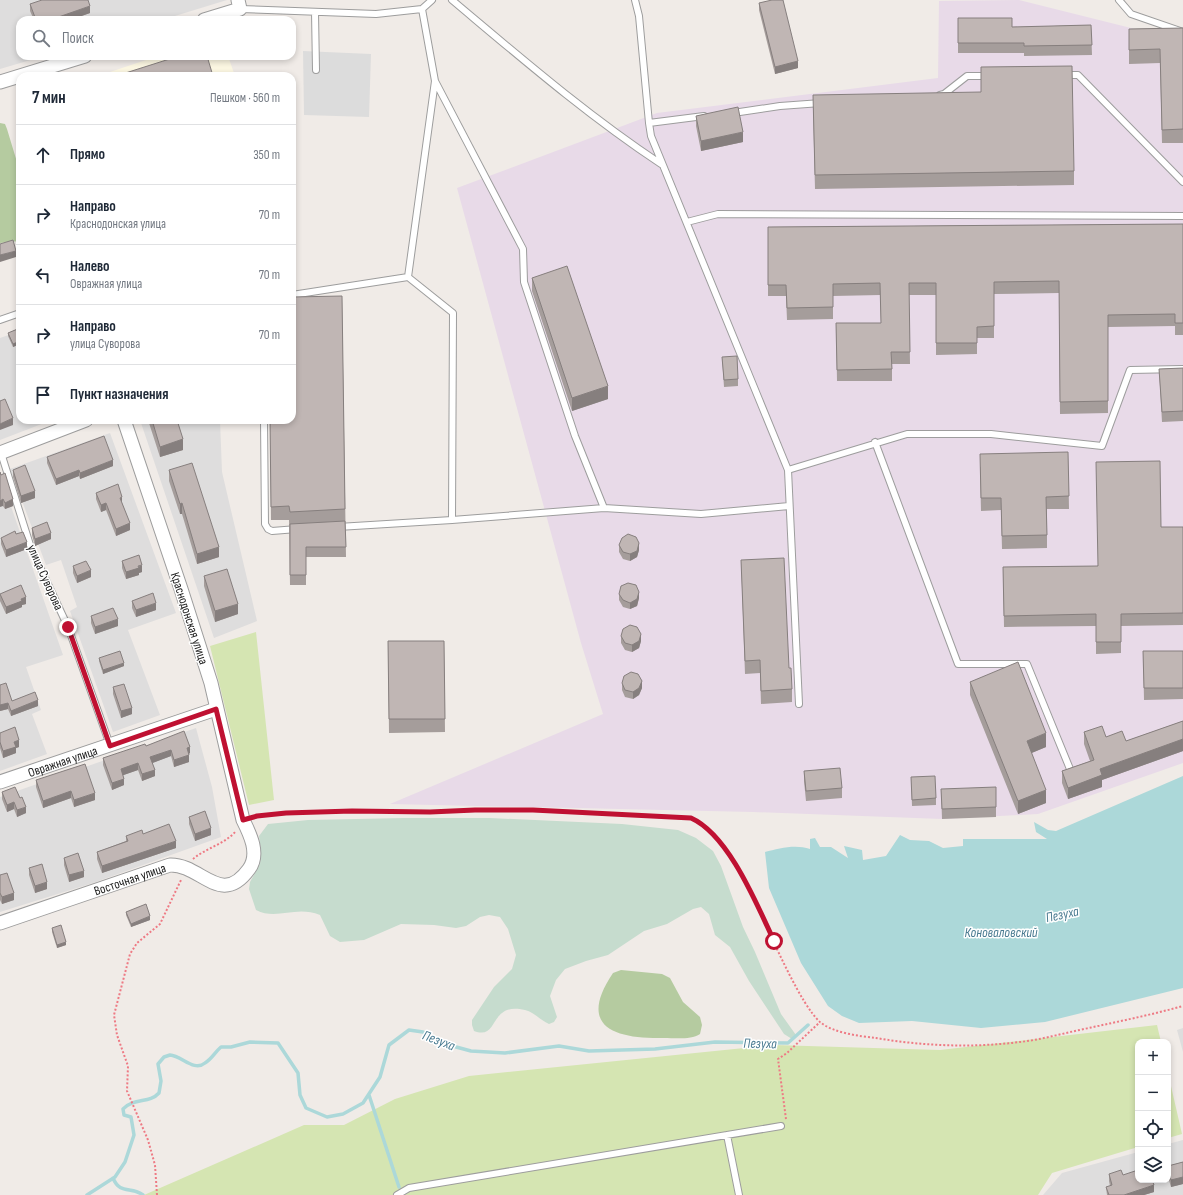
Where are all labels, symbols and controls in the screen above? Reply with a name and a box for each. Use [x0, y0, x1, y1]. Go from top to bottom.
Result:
search box [16, 16, 296, 60]
icon: search [30, 27, 52, 49]
text: Поиск [62, 29, 94, 48]
text: 7 мин [32, 88, 66, 108]
text: Пешком · 560 m [210, 90, 280, 106]
icon: ahead [32, 144, 54, 166]
text: Прямо [70, 145, 105, 164]
text: 350 m [253, 147, 280, 163]
text: Направо [70, 197, 116, 216]
icon: right [32, 204, 54, 226]
text: 70 m [259, 207, 280, 223]
text: Краснодонская улица [70, 216, 166, 232]
text: Налево [70, 257, 110, 276]
icon: left [32, 264, 54, 286]
text: 70 m [259, 267, 280, 283]
text: Овражная улица [70, 276, 142, 292]
text: Направо [70, 317, 116, 336]
icon: right [32, 324, 54, 346]
text: 70 m [259, 327, 280, 343]
text: улица Суворова [70, 336, 140, 352]
icon: arrive [32, 384, 54, 406]
text: Пункт назначения [70, 385, 168, 404]
street label: улица Суворова [24, 542, 67, 613]
street label: Краснодонская улица [167, 570, 211, 666]
route end [59, 618, 77, 636]
street label: Овражная улица [26, 743, 100, 781]
street label: Восточная улица [92, 860, 168, 899]
water label: Пезуха [1044, 903, 1081, 926]
water label: Коноваловский [964, 924, 1038, 941]
route start [765, 932, 783, 950]
water label: Пезуха [420, 1027, 458, 1055]
water label: Пезуха [743, 1035, 777, 1052]
map controls [1135, 1039, 1171, 1183]
button: + [1135, 1039, 1171, 1075]
button: − [1135, 1075, 1171, 1111]
button: locate [1135, 1111, 1171, 1147]
button: layers [1135, 1147, 1171, 1183]

